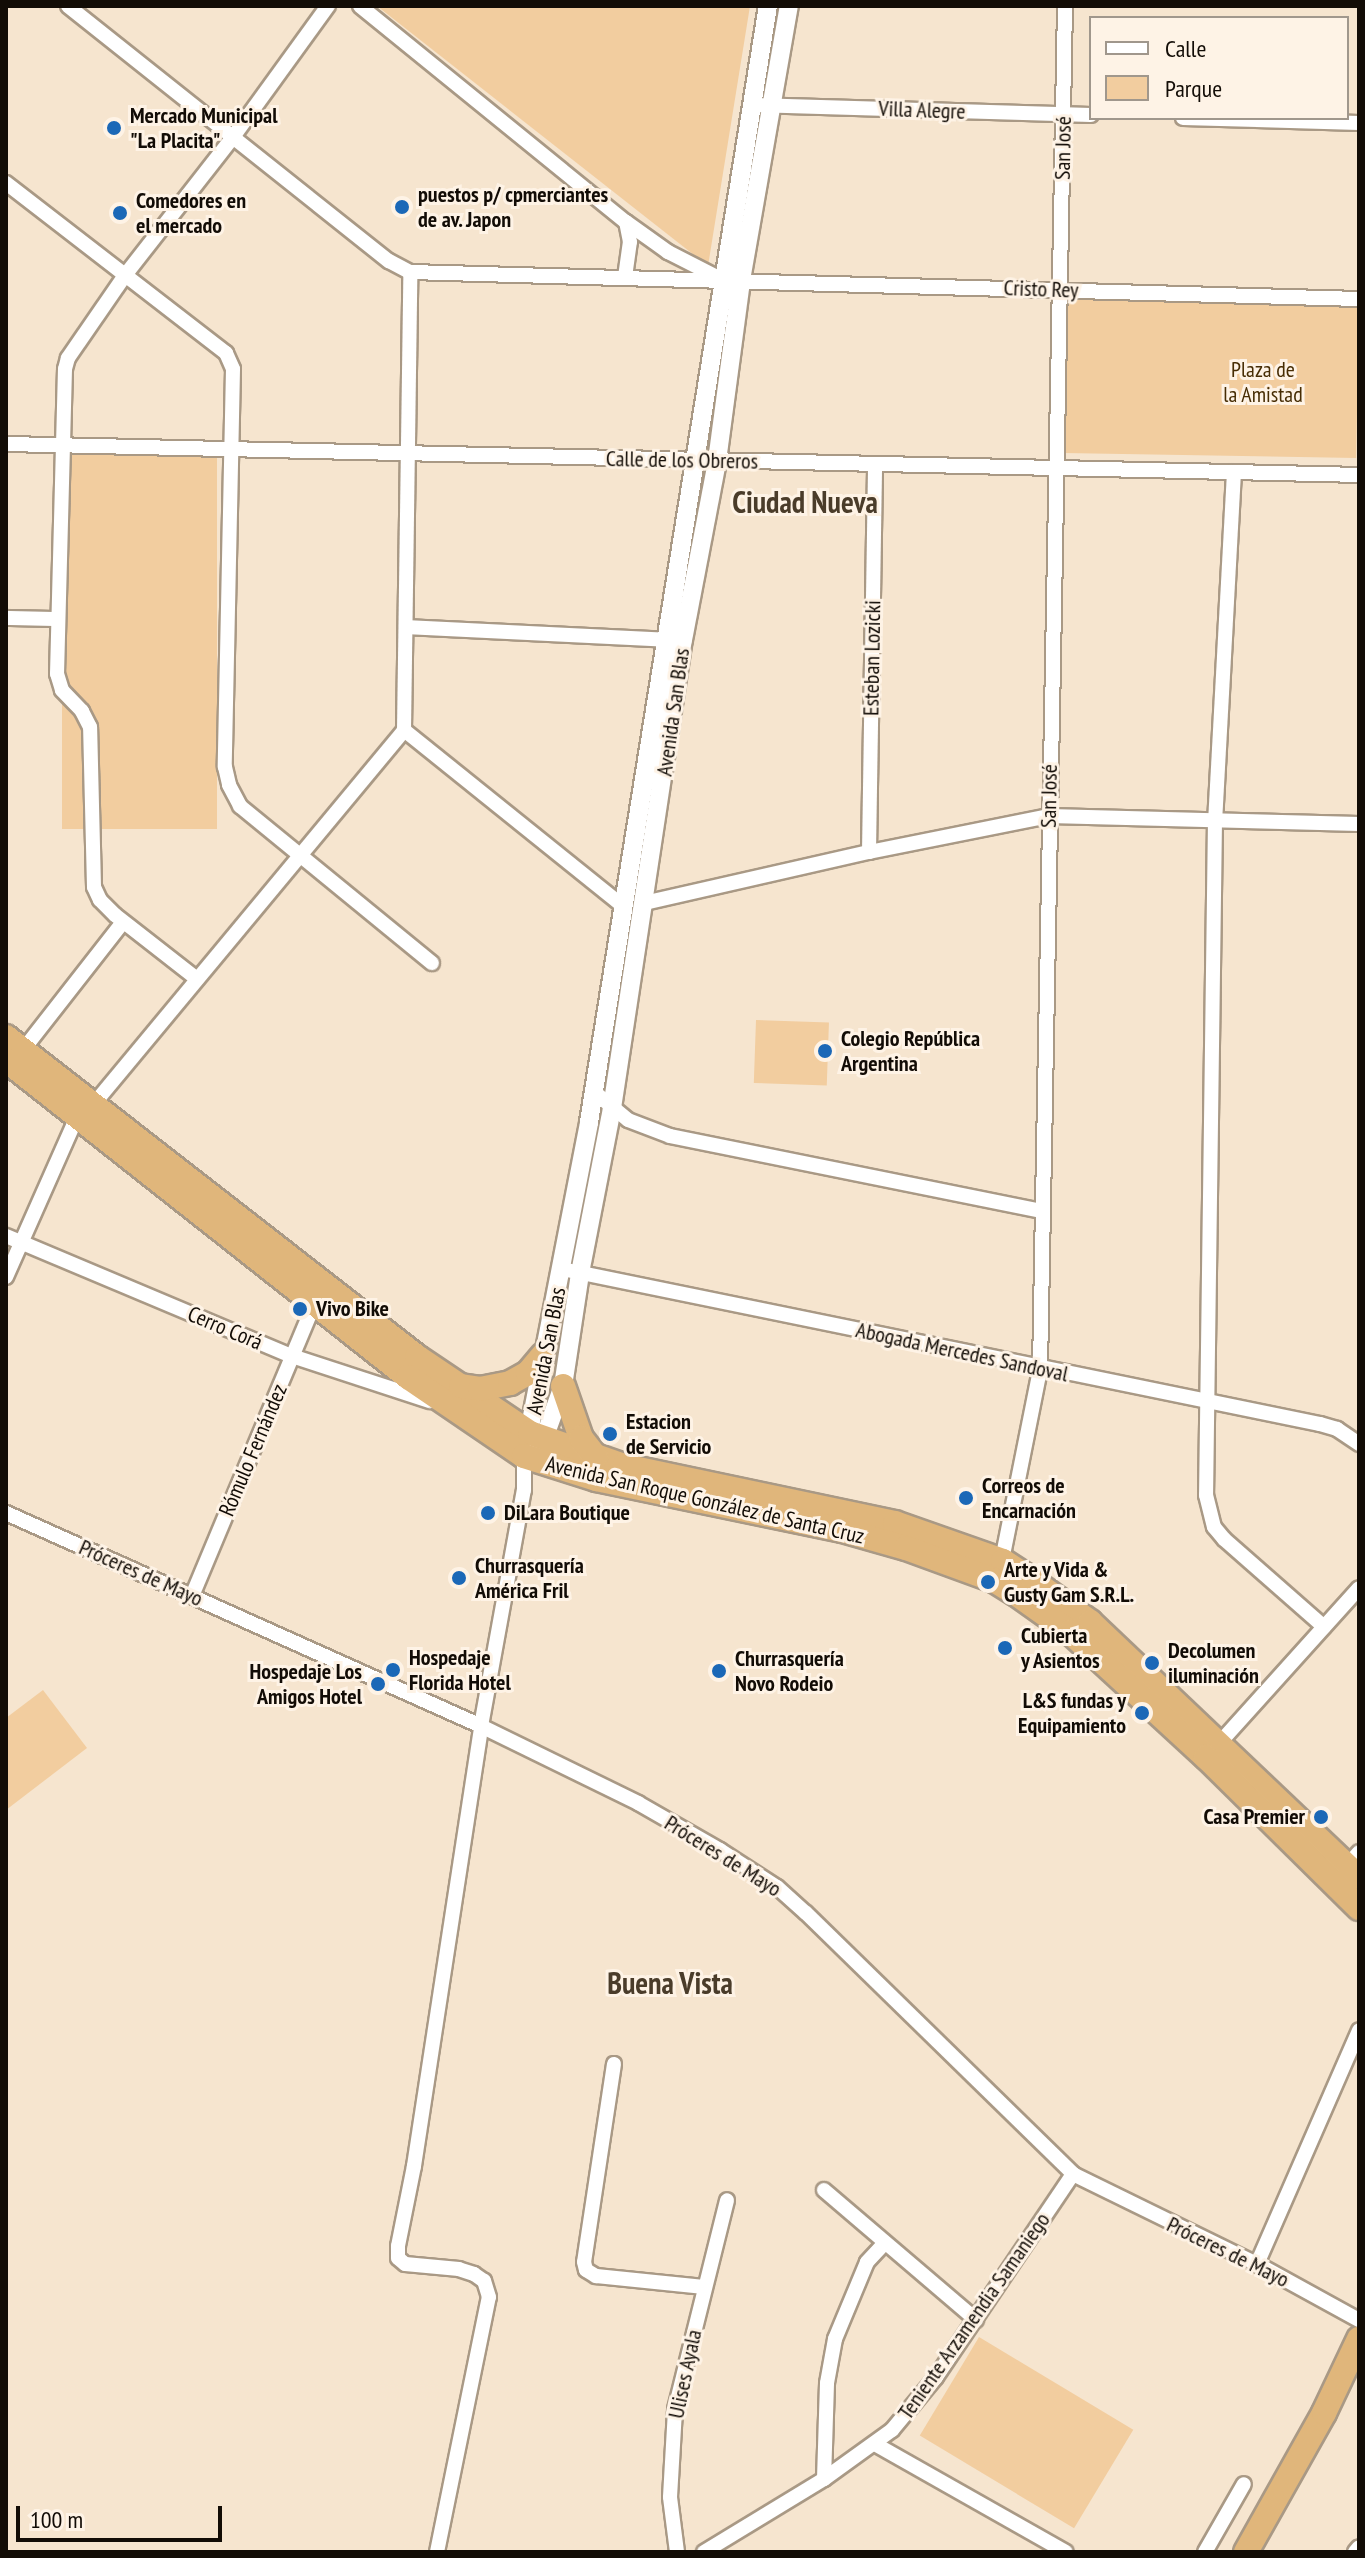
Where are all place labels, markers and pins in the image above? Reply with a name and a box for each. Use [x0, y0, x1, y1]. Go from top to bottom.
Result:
place label: Mercado Municipal "La Placita" [130, 102, 278, 154]
marker: Mercado Municipal "La Placita" [105, 119, 123, 137]
place label: puestos p/ cpmerciantes de av. Japon [418, 181, 608, 232]
place label: Comedores en el mercado [136, 187, 246, 238]
marker: puestos p/ cpmerciantes de av. Japon [393, 198, 411, 216]
marker: Comedores en el mercado [111, 204, 129, 222]
place label: Colegio República Argentina [841, 1025, 980, 1076]
marker: Colegio República Argentina [816, 1042, 834, 1060]
place label: Vivo Bike [316, 1296, 389, 1322]
marker: Vivo Bike [291, 1300, 309, 1318]
place label: Estacion de Servicio [626, 1408, 711, 1460]
marker: Estacion de Servicio [601, 1425, 619, 1443]
place label: Correos de Encarnación [982, 1472, 1076, 1524]
marker: Correos de Encarnación [957, 1489, 975, 1507]
place label: DiLara Boutique [504, 1500, 630, 1526]
marker: DiLara Boutique [479, 1504, 497, 1522]
place label: Churrasquería América Fril [475, 1552, 584, 1604]
place label: Arte y Vida & Gusty Gam S.R.L. [1004, 1556, 1135, 1608]
marker: Churrasquería América Fril [450, 1569, 468, 1587]
marker: Arte y Vida & Gusty Gam S.R.L. [979, 1573, 997, 1591]
place label: Cubierta y Asientos [1021, 1622, 1101, 1674]
place label: Decolumen iluminación [1168, 1637, 1259, 1688]
marker: Cubierta y Asientos [996, 1639, 1014, 1657]
place label: Hospedaje Florida Hotel [409, 1644, 511, 1696]
place label: Churrasquería Novo Rodeio [735, 1645, 844, 1696]
marker: Decolumen iluminación [1143, 1654, 1161, 1672]
place label: Hospedaje Los Amigos Hotel [250, 1658, 362, 1710]
marker: Hospedaje Florida Hotel [384, 1661, 402, 1679]
marker: Churrasquería Novo Rodeio [710, 1662, 728, 1680]
marker: Hospedaje Los Amigos Hotel [369, 1675, 387, 1693]
place label: L&S fundas y Equipamiento [1018, 1687, 1126, 1738]
marker: L&S fundas y Equipamiento [1133, 1704, 1151, 1722]
place label: Casa Premier [1203, 1804, 1305, 1830]
marker: Casa Premier [1312, 1808, 1330, 1826]

